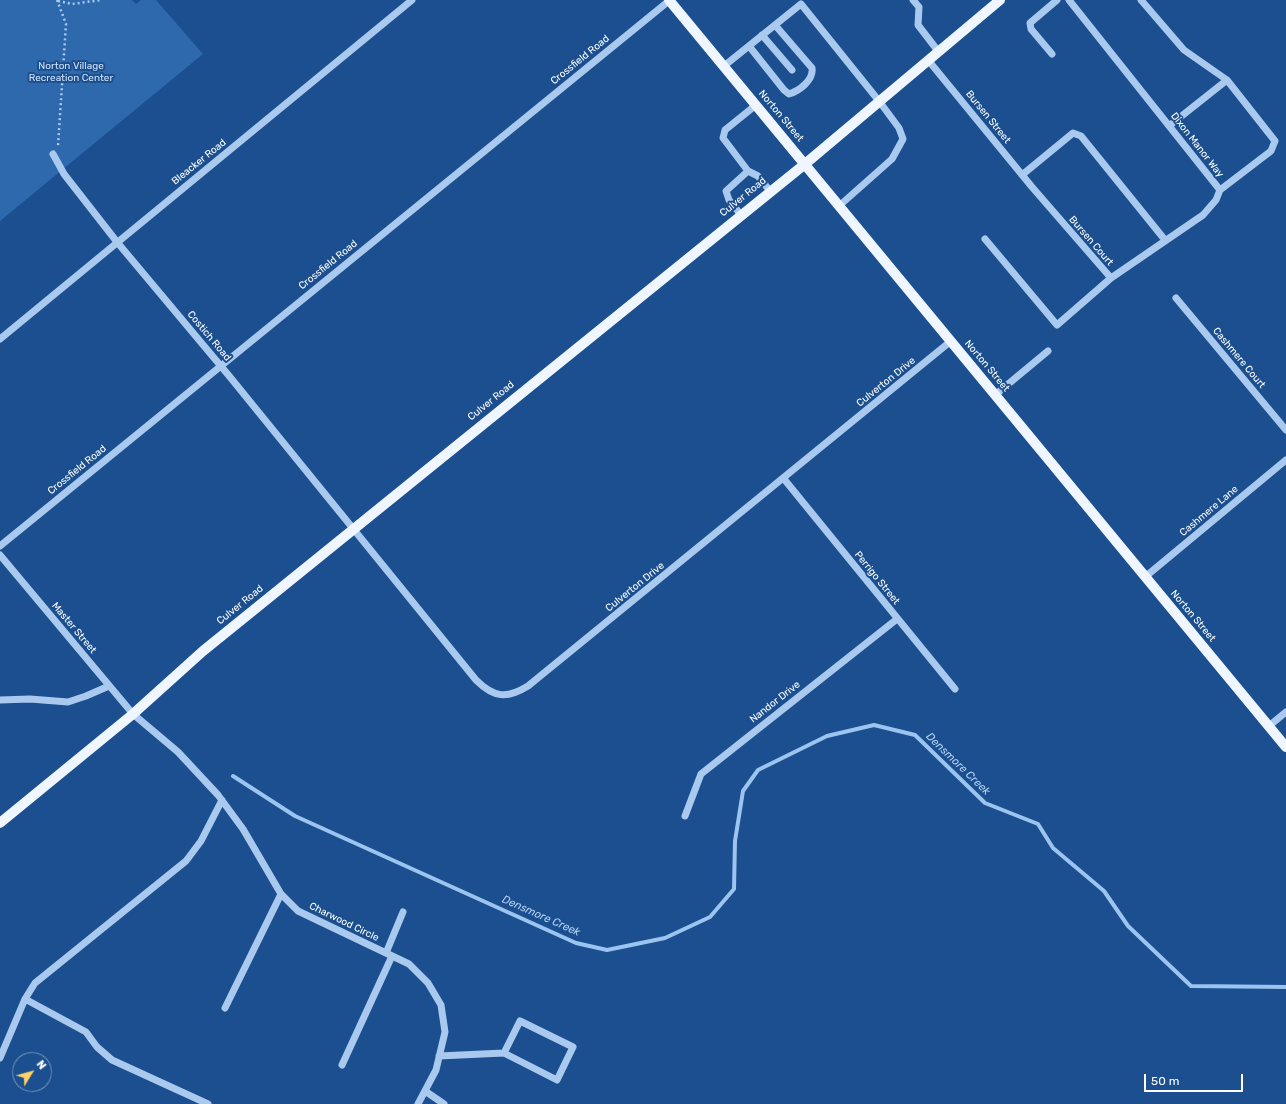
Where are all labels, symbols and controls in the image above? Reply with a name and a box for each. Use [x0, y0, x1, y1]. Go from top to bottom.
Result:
street label: Crossfield Road [548, 33, 612, 87]
park label: Norton Village Recreation Center [29, 60, 113, 84]
street label: Norton Street [756, 88, 806, 144]
street label: Bursen Street [963, 88, 1013, 146]
street label: Dixon Manor Way [1168, 110, 1226, 180]
street label: Bleacker Road [169, 137, 229, 187]
street label: Culver Road [717, 175, 769, 219]
street label: Bursen Court [1066, 214, 1116, 268]
street label: Crossfield Road [296, 238, 360, 292]
street label: Costich Road [185, 309, 233, 363]
street label: Cashmere Court [1210, 325, 1268, 391]
street label: Norton Street [962, 338, 1012, 394]
street label: Culverton Drive [854, 355, 918, 409]
street label: Culver Road [465, 379, 517, 423]
street label: Crossfield Road [45, 443, 109, 497]
street label: Cashmere Lane [1177, 483, 1241, 539]
street label: Perrigo Street [852, 549, 902, 607]
street label: Culverton Drive [603, 560, 667, 614]
street label: Culver Road [214, 583, 266, 627]
street label: Norton Street [1168, 588, 1218, 644]
street label: Master Street [49, 600, 99, 656]
street label: Nandor Drive [747, 679, 803, 725]
water label: Densmore Creek [923, 730, 993, 798]
water label: Densmore Creek [500, 893, 582, 939]
street label: Charwood Circle [307, 900, 381, 944]
north arrow [12, 1052, 52, 1092]
text: N [34, 1058, 49, 1072]
scale bar [1146, 1066, 1245, 1092]
text: 50 m [1151, 1074, 1179, 1088]

